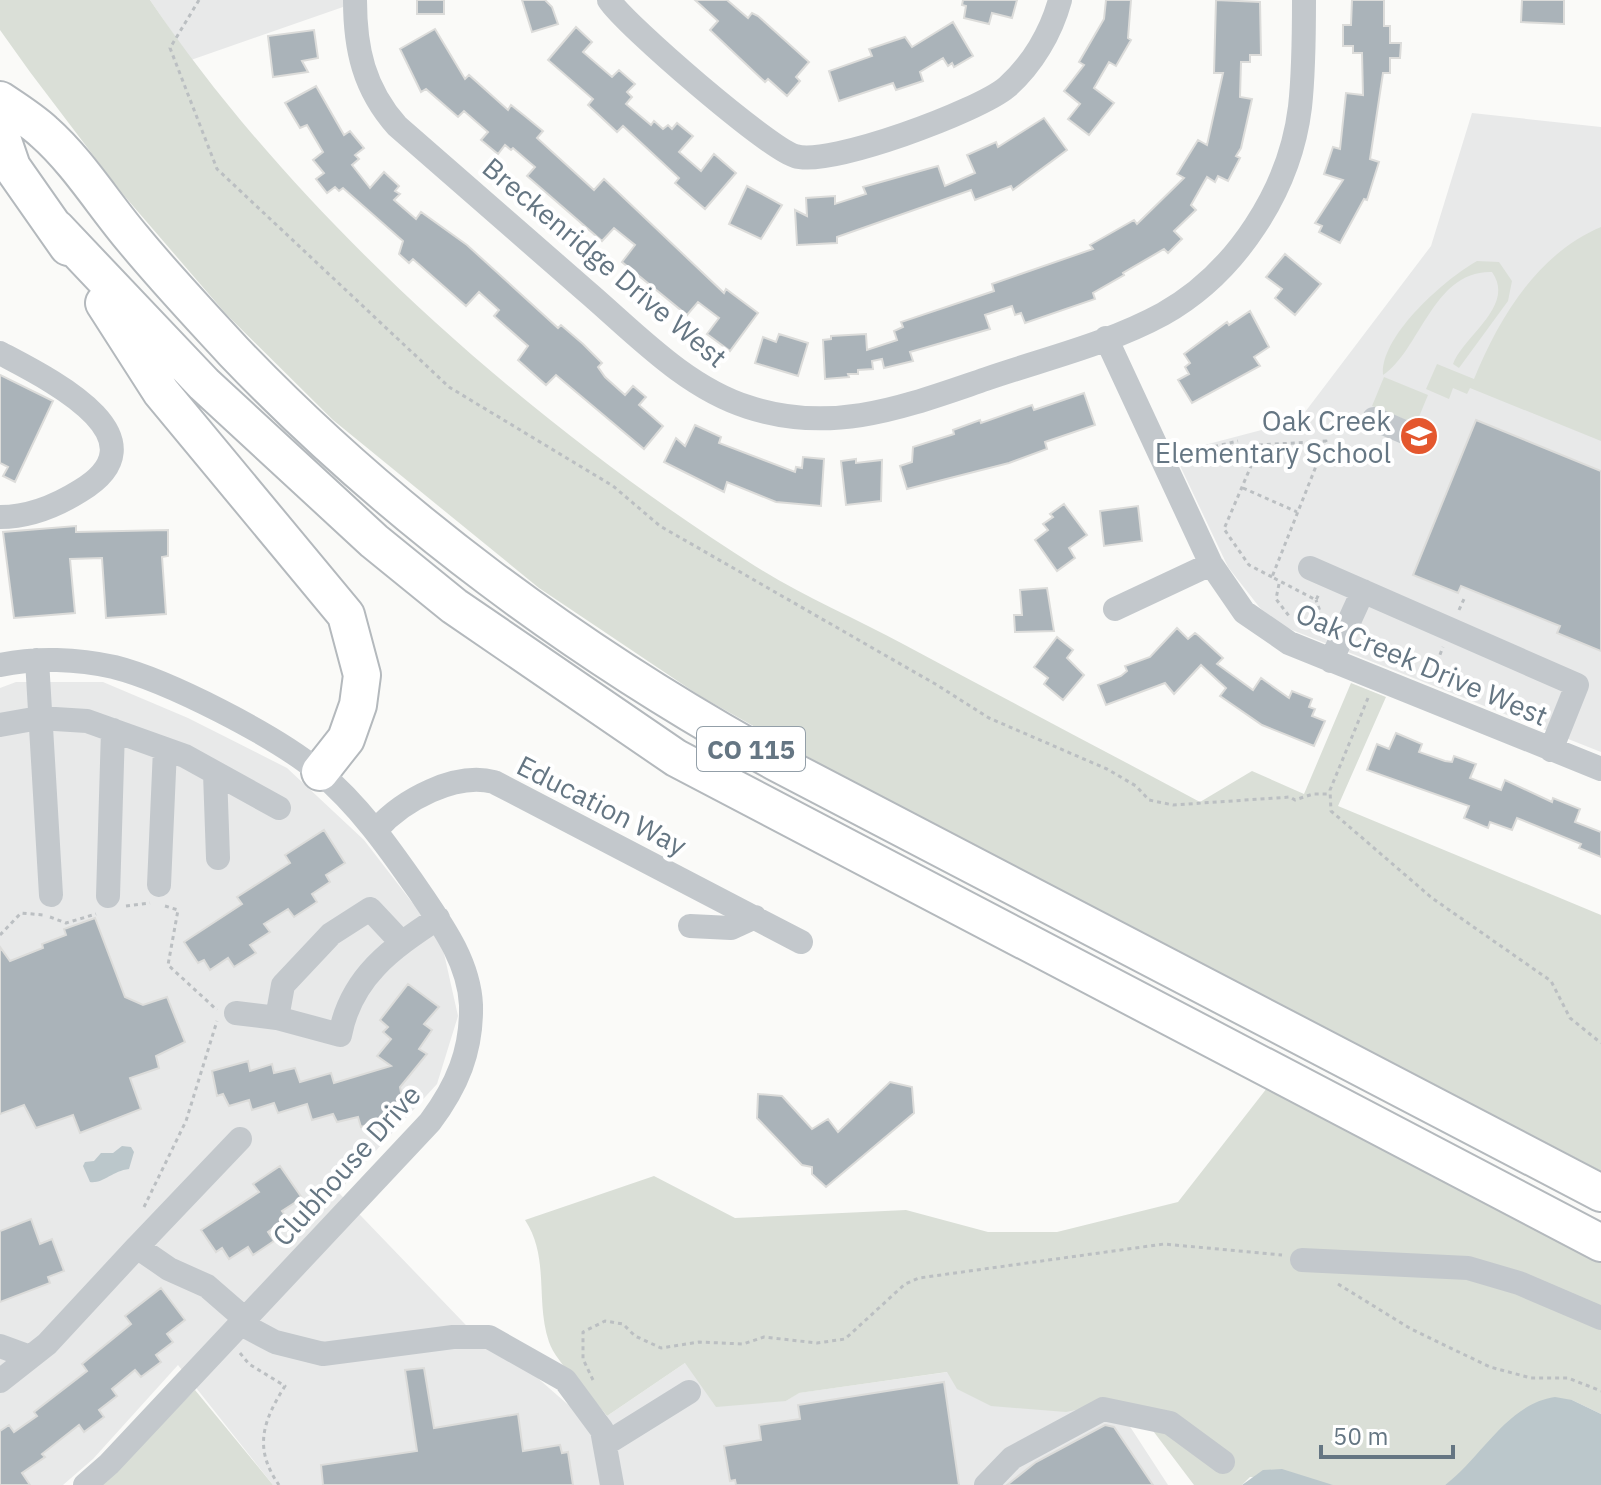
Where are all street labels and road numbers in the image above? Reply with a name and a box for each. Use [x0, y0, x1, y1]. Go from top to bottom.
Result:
street label: Breckenridge Drive West [475, 149, 735, 375]
street label: Oak Creek Drive West [1290, 594, 1554, 734]
road number: CO 115 [697, 727, 805, 771]
street label: Education Way [511, 746, 693, 864]
street label: Clubhouse Drive [264, 1076, 428, 1254]

